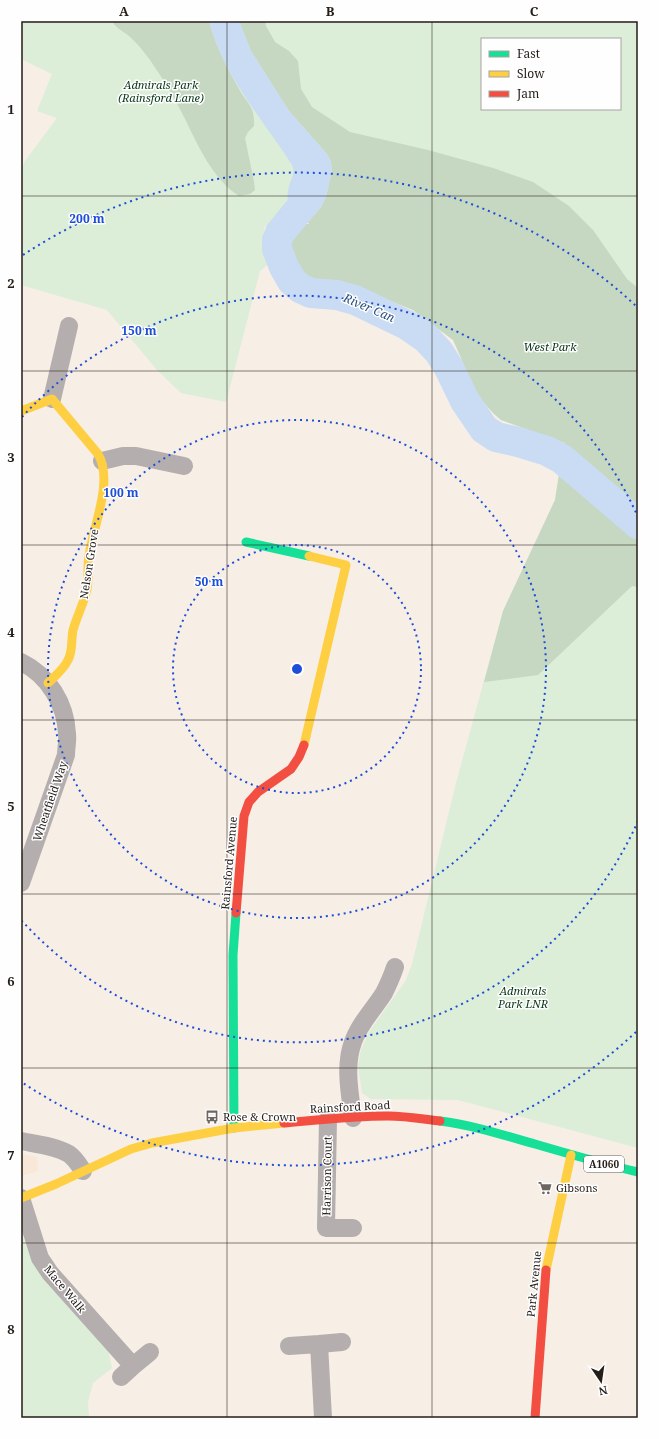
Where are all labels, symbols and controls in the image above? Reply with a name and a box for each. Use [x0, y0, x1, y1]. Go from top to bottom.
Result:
text: A [119, 2, 129, 20]
text: B [326, 2, 335, 20]
text: C [530, 2, 539, 20]
legend [481, 38, 621, 110]
text: Fast [517, 45, 540, 62]
text: Slow [517, 65, 545, 82]
park label: Admirals Park (Rainsford Lane) [118, 77, 204, 105]
text: Jam [516, 85, 539, 102]
text: 1 [7, 100, 15, 118]
text: 200 m [69, 210, 105, 227]
text: 2 [7, 274, 15, 292]
water label: River Can [340, 289, 398, 326]
text: 150 m [121, 322, 157, 339]
park label: West Park [524, 339, 577, 354]
text: 3 [7, 448, 15, 466]
text: 100 m [103, 484, 139, 501]
street label: Nelson Grove [76, 528, 101, 600]
text: 50 m [195, 573, 223, 590]
text: 4 [7, 623, 15, 641]
centre of rings [290, 662, 304, 676]
street label: Wheatfield Way [29, 758, 70, 843]
text: 5 [7, 797, 15, 815]
street label: Rainsford Avenue [217, 816, 240, 910]
text: 6 [7, 972, 15, 990]
park label: Admirals Park LNR [497, 983, 548, 1011]
street label: Rainsford Road [309, 1097, 391, 1116]
bus stop icon: Rose & Crown [204, 1109, 220, 1125]
place label: Rose & Crown [223, 1109, 296, 1124]
street label: Harrison Court [318, 1136, 335, 1216]
text: 7 [7, 1146, 15, 1164]
road number: A1060 [584, 1156, 624, 1172]
supermarket icon: Gibsons [537, 1180, 553, 1196]
place label: Gibsons [556, 1180, 598, 1195]
street label: Park Avenue [523, 1250, 544, 1318]
street label: Mace Walk [41, 1262, 90, 1316]
text: 8 [7, 1320, 15, 1338]
north arrow [581, 1361, 621, 1401]
text: N [597, 1383, 609, 1400]

